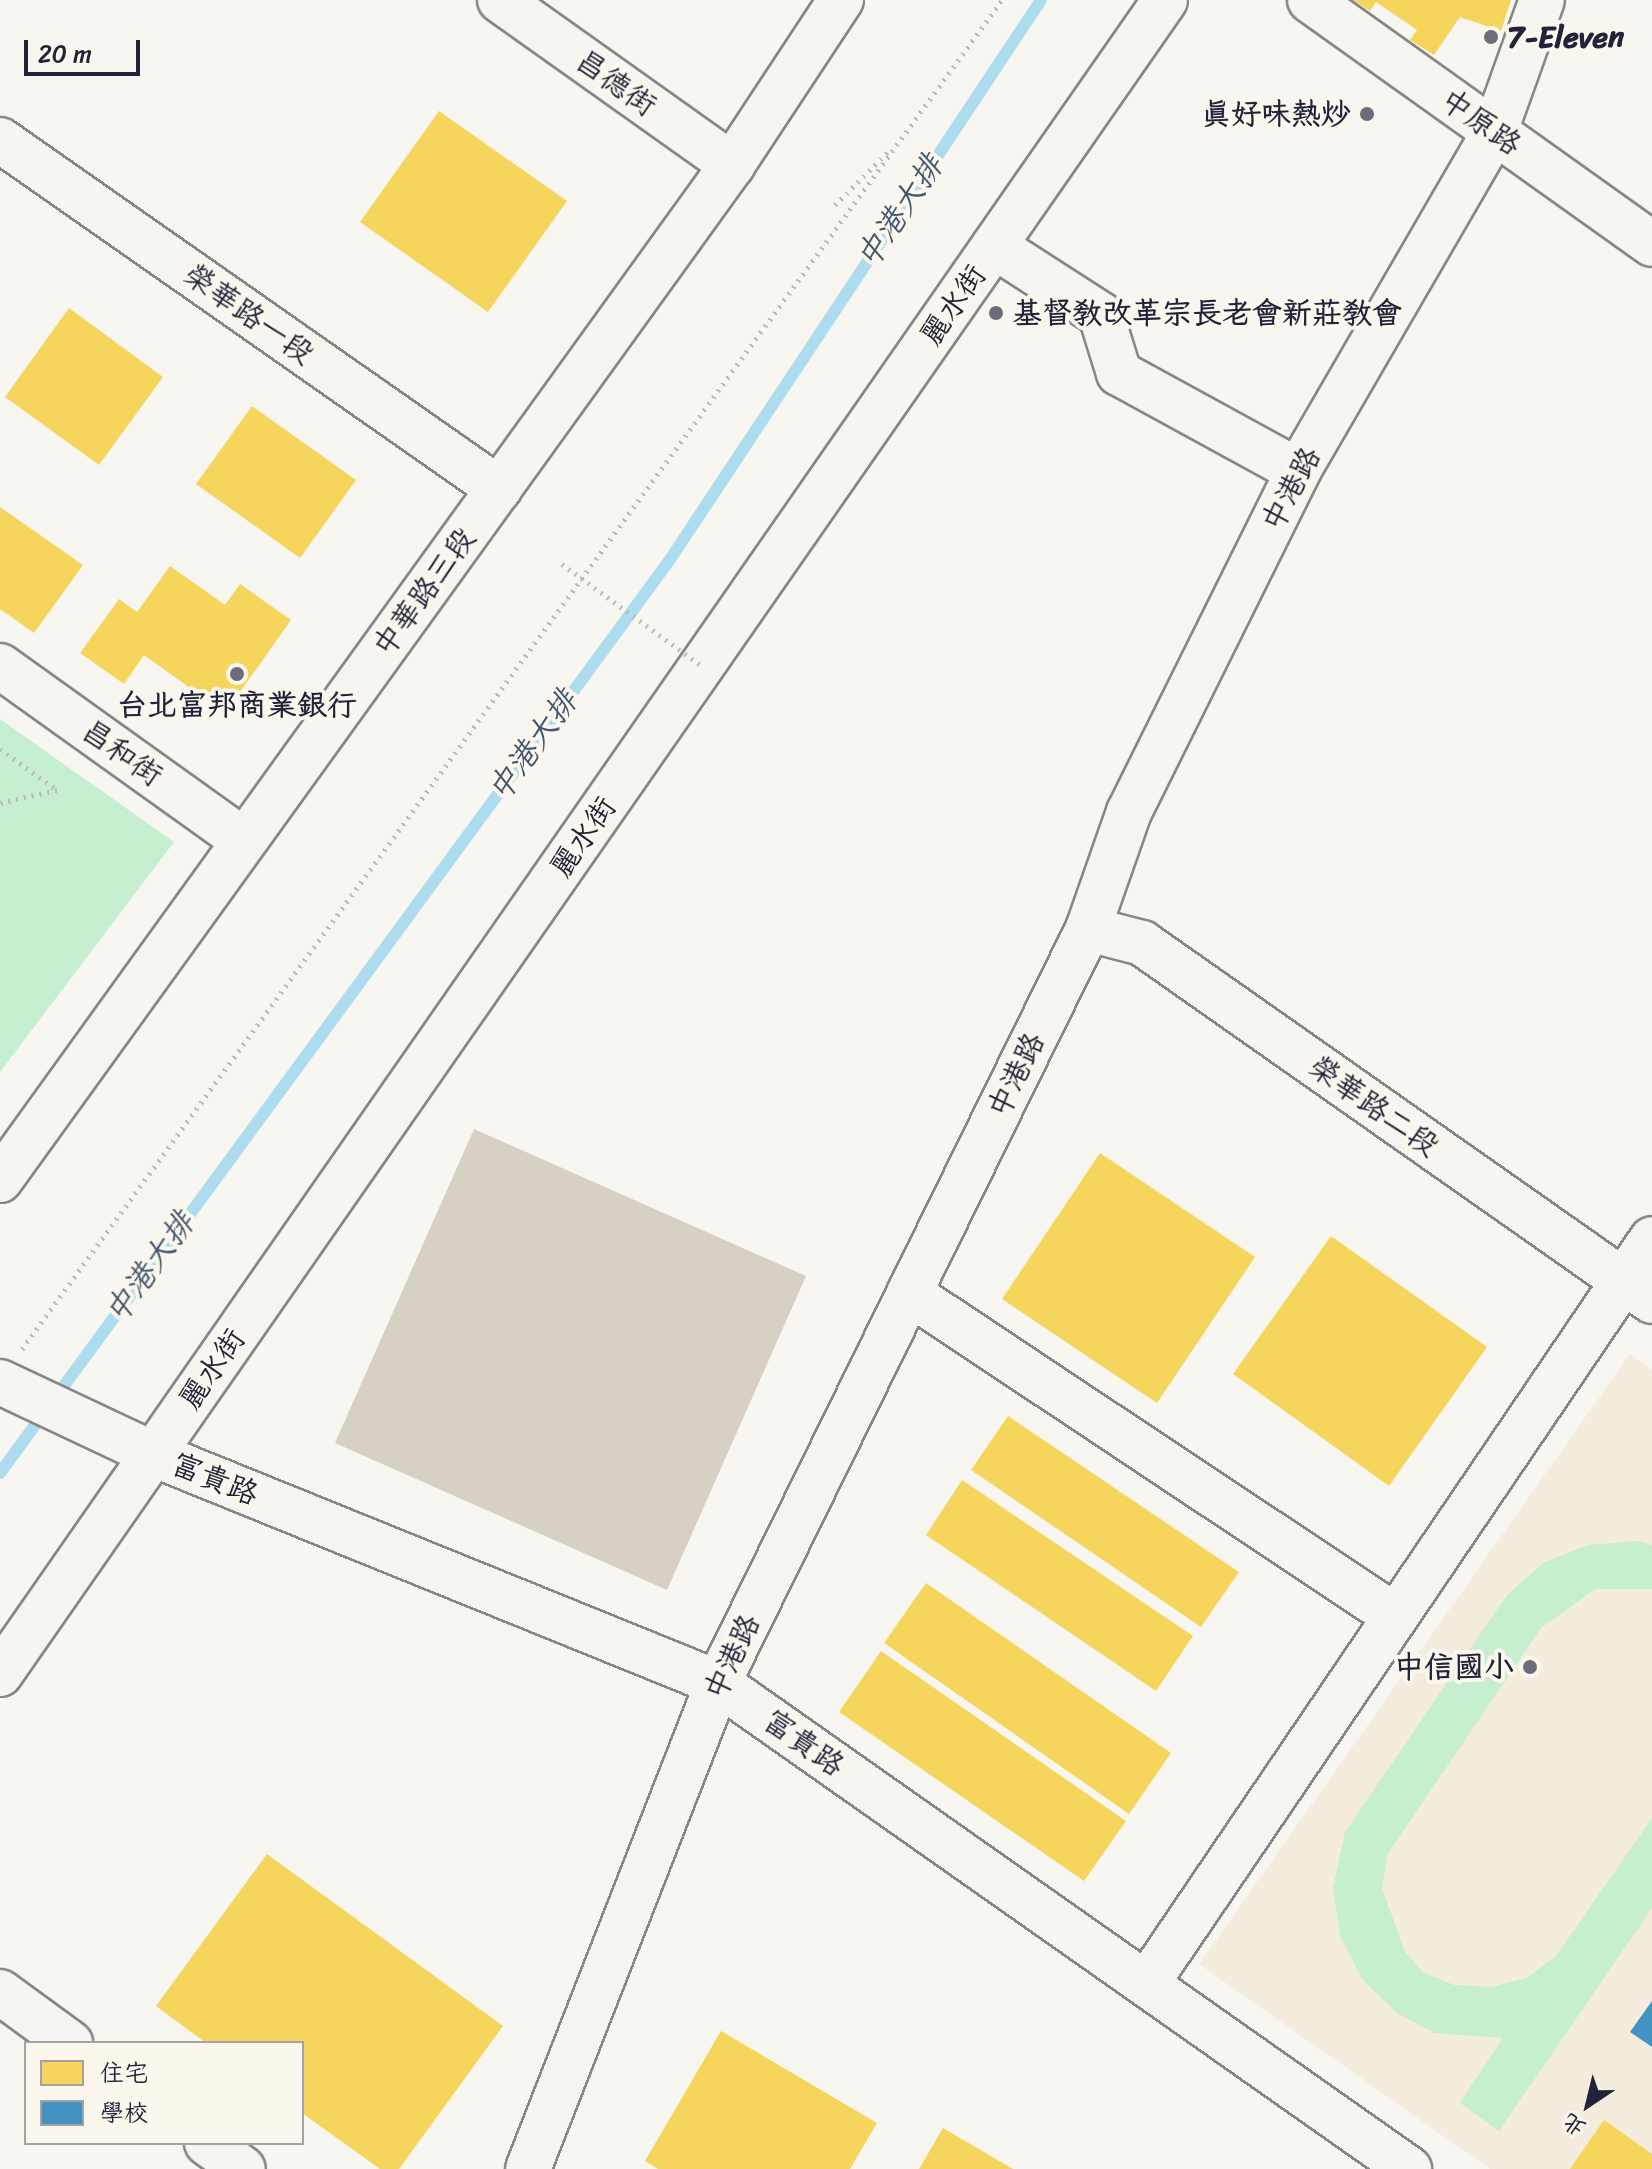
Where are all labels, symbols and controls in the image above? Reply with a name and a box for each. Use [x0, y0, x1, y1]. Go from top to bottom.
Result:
place label: 7-Eleven [1507, 19, 1624, 55]
scale bar [28, 24, 144, 74]
marker: 7-Eleven [1482, 28, 1500, 46]
text: 20 m [38, 33, 92, 75]
street label: 昌德街 [569, 42, 663, 124]
street label: 中原路 [1434, 81, 1528, 163]
place label: 真好味熱炒 [1201, 96, 1351, 132]
marker: 真好味熱炒 [1358, 105, 1376, 123]
water label: 中港大排 [848, 148, 952, 276]
street label: 榮華路一段 [177, 256, 321, 372]
street label: 麗水街 [912, 258, 994, 352]
place label: 基督教改革宗長老會新莊教會 [1012, 295, 1402, 331]
marker: 基督教改革宗長老會新莊教會 [987, 304, 1005, 322]
street label: 中港路 [1254, 441, 1328, 537]
street label: 中華路三段 [365, 521, 483, 663]
marker: 台北富邦商業銀行 [228, 665, 246, 683]
water label: 中港大排 [480, 683, 586, 809]
place label: 台北富邦商業銀行 [117, 687, 357, 723]
street label: 昌和街 [75, 712, 169, 794]
street label: 麗水街 [542, 790, 624, 884]
street label: 中港路 [980, 1027, 1052, 1123]
street label: 榮華路二段 [1302, 1048, 1446, 1164]
water label: 中港大排 [97, 1205, 203, 1331]
street label: 麗水街 [171, 1322, 253, 1416]
street label: 富貴路 [167, 1445, 263, 1513]
street label: 中港路 [697, 1609, 767, 1705]
place label: 中信國小 [1394, 1649, 1514, 1685]
marker: 中信國小 [1521, 1658, 1539, 1676]
street label: 富貴路 [757, 1702, 851, 1784]
legend [24, 2041, 304, 2145]
text: 住宅 [100, 2052, 148, 2094]
north arrow [1548, 2065, 1628, 2145]
text: 學校 [100, 2092, 148, 2134]
text: 北 [1554, 2103, 1594, 2147]

